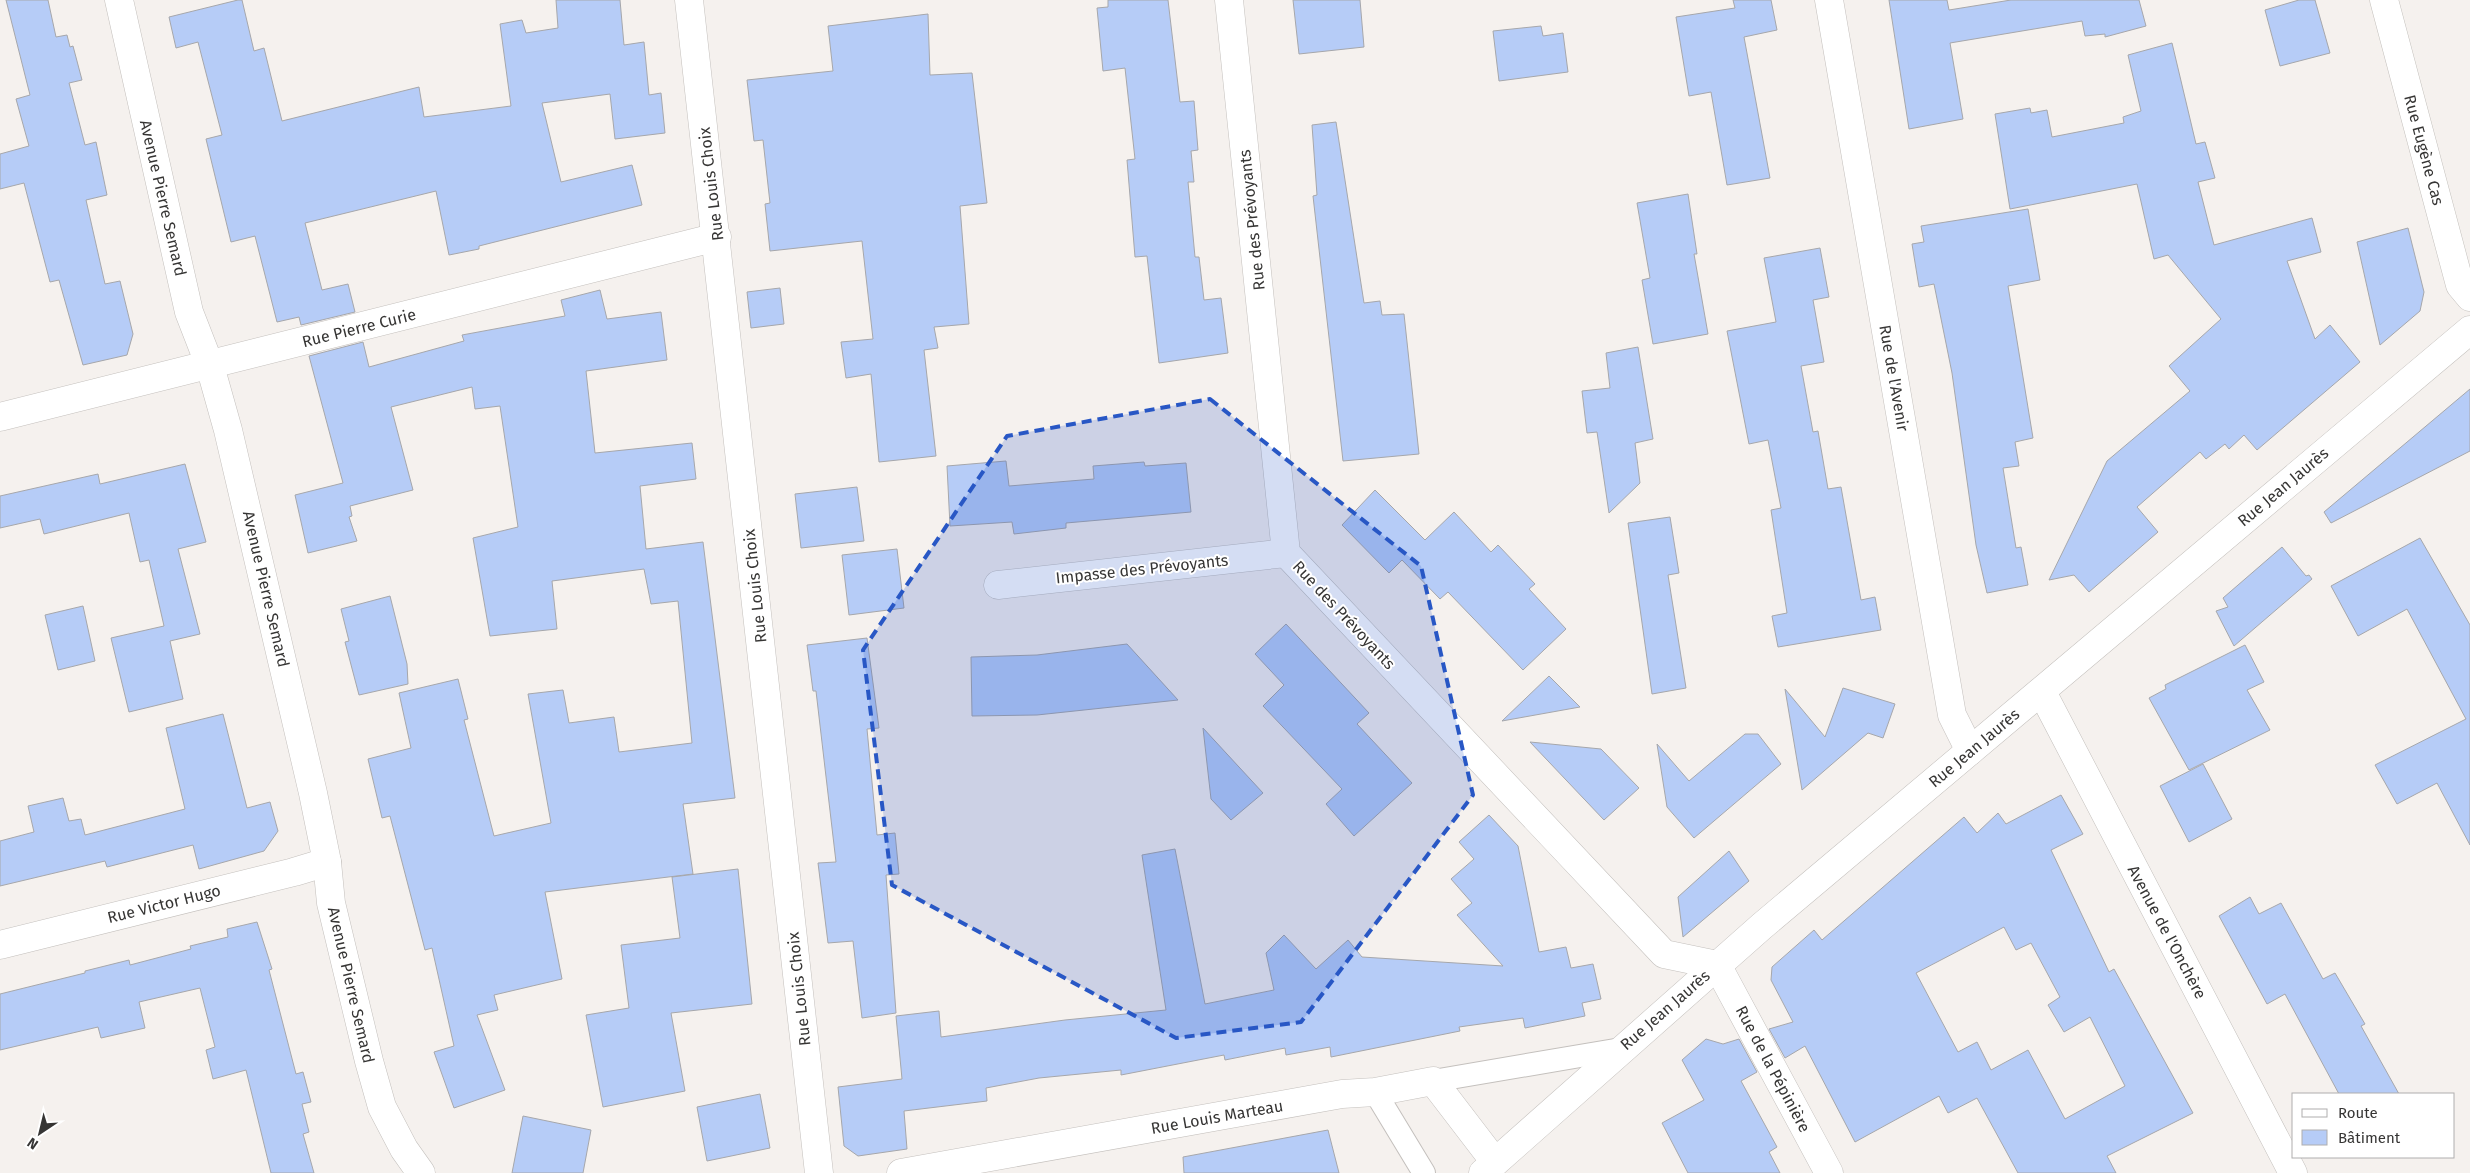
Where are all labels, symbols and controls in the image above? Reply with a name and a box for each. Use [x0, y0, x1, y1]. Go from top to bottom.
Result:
street label: Rue Eugène Cas [2400, 93, 2448, 207]
street label: Avenue Pierre Semard [136, 118, 190, 278]
street label: Rue Louis Choix [695, 126, 727, 242]
street label: Rue des Prévoyants [1235, 149, 1269, 291]
street label: Rue Pierre Curie [300, 305, 418, 351]
street label: Rue de l'Avenir [1875, 323, 1913, 433]
street label: Rue Jean Jaurès [2234, 444, 2332, 530]
street label: Avenue Pierre Semard [239, 509, 293, 669]
street label: Rue Louis Choix [740, 528, 770, 644]
street label: Impasse des Prévoyants [1055, 550, 1229, 588]
street label: Rue des Prévoyants [1289, 557, 1399, 673]
street label: Rue Jean Jaurès [1925, 705, 2023, 791]
street label: Avenue de l'Onchère [2124, 862, 2210, 1002]
street label: Rue Victor Hugo [105, 881, 223, 927]
street label: Avenue Pierre Semard [324, 905, 378, 1065]
street label: Rue Louis Choix [784, 931, 814, 1047]
street label: Rue Jean Jaurès [1616, 966, 1714, 1054]
street label: Rue de la Pépinière [1732, 1002, 1814, 1136]
legend [2292, 1093, 2455, 1158]
street label: Rue Louis Marteau [1149, 1096, 1285, 1138]
text: Route [2338, 1104, 2378, 1122]
north arrow [15, 1108, 65, 1158]
text: Bâtiment [2338, 1129, 2401, 1147]
text: N [24, 1134, 42, 1153]

